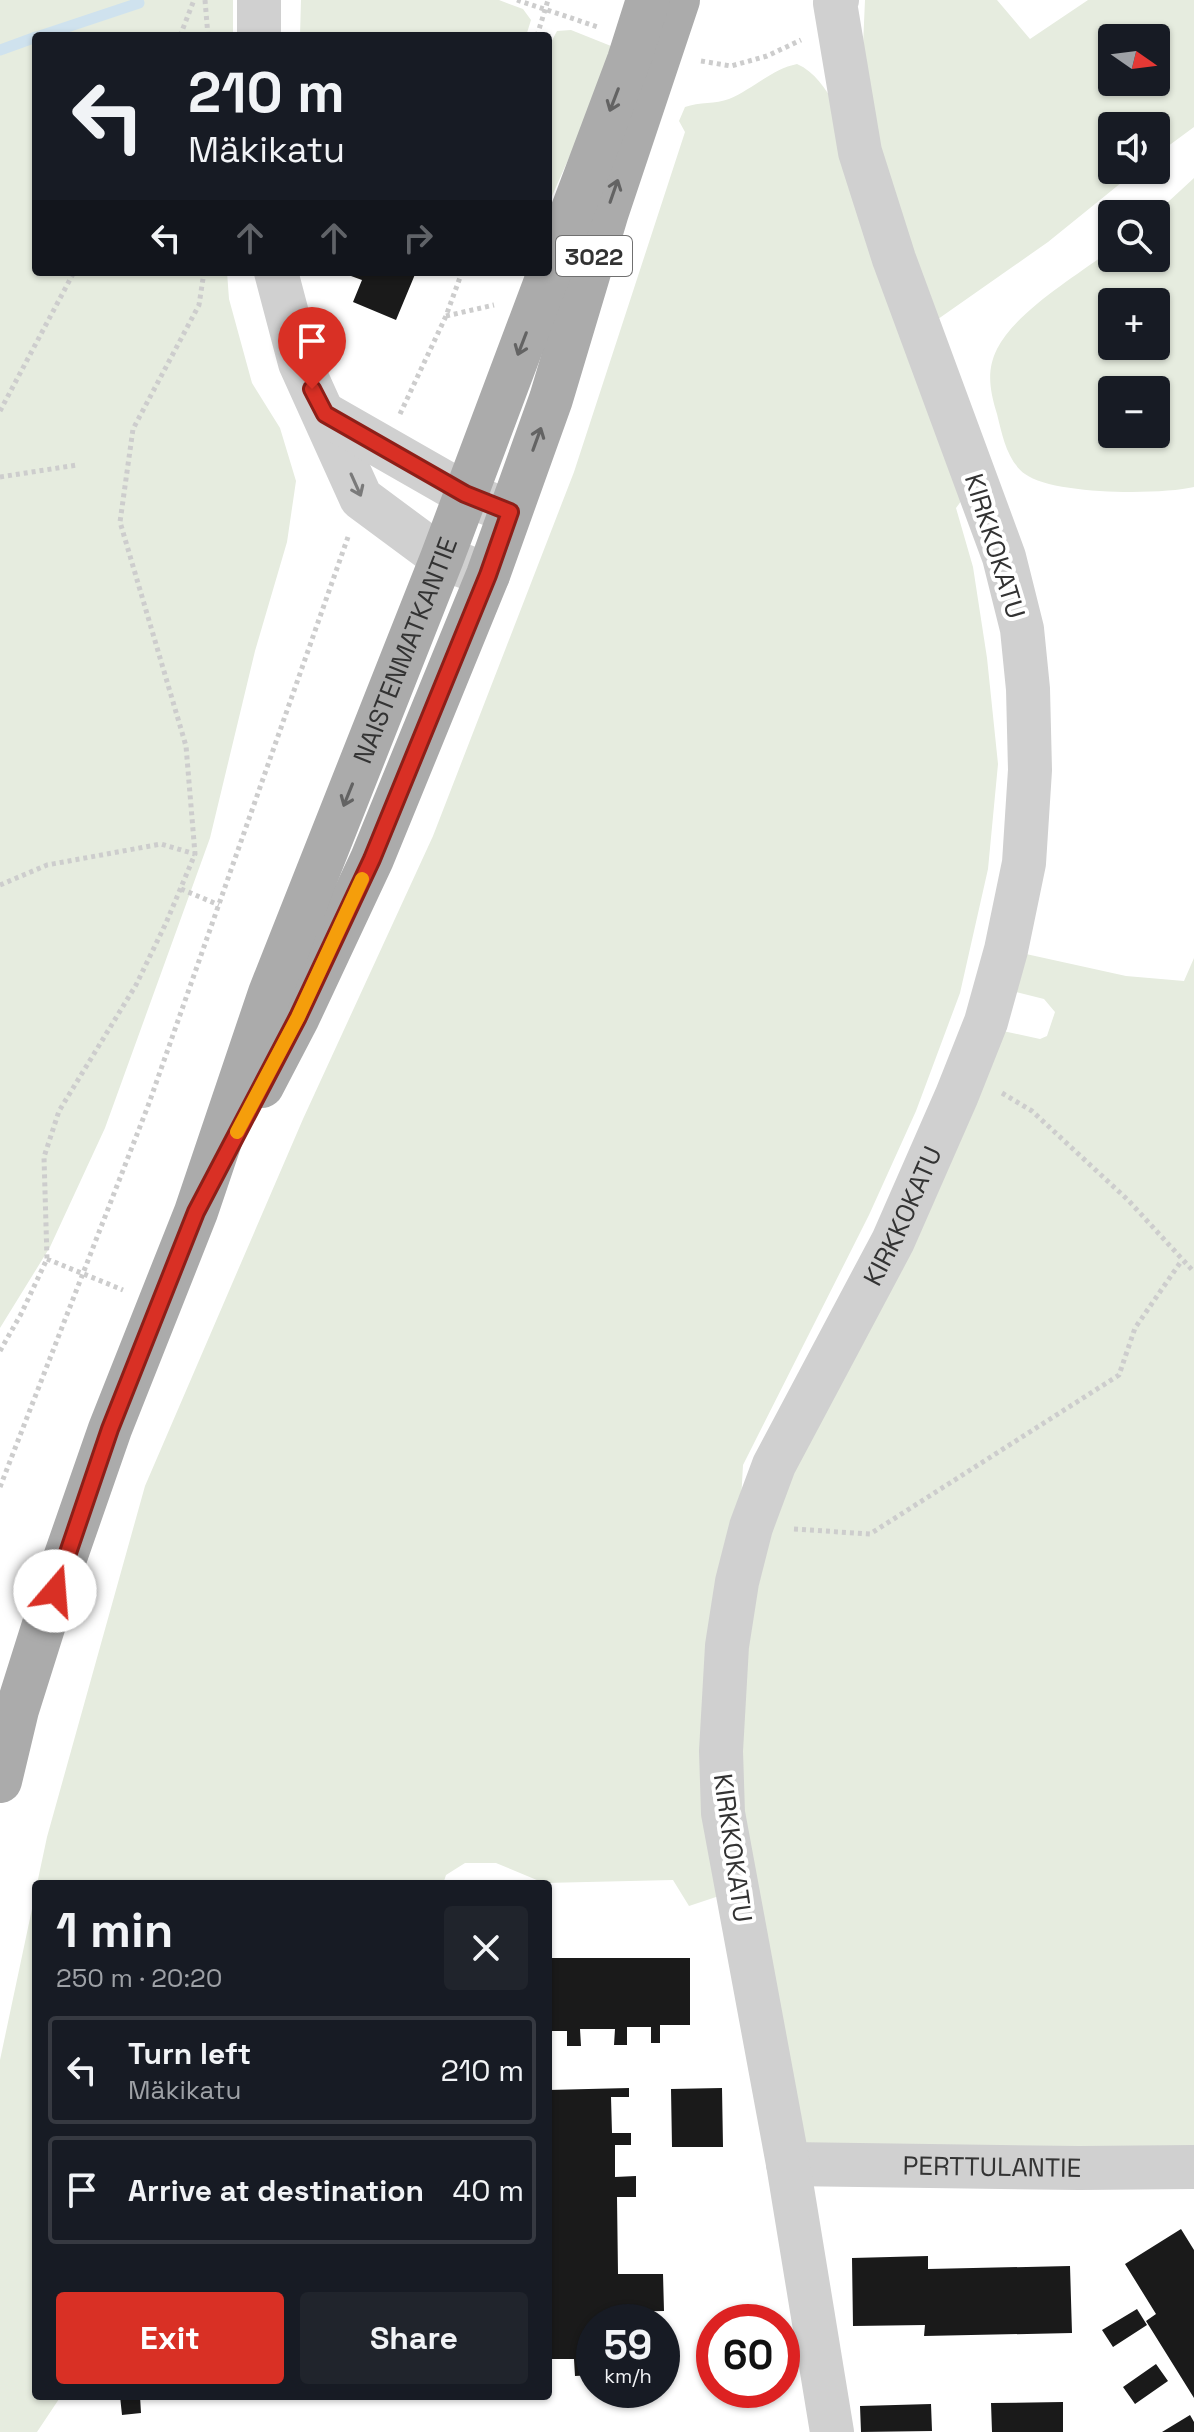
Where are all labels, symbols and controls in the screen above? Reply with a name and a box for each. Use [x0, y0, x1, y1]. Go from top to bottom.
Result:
north arrow [1098, 24, 1170, 96]
map controls [1098, 24, 1170, 448]
text: 210 m [188, 57, 345, 128]
icon: left [56, 64, 160, 168]
one-way arrow [605, 87, 620, 112]
button: sound [1098, 112, 1170, 184]
text: Mäkikatu [188, 127, 345, 173]
one-way arrow [607, 178, 622, 203]
button: search [1098, 200, 1170, 272]
icon: left [144, 216, 188, 260]
icon: ahead [228, 216, 272, 260]
icon: ahead [312, 216, 356, 260]
icon: right [396, 216, 440, 260]
road number: 3022 [556, 236, 632, 276]
button: + [1098, 288, 1170, 360]
pin [278, 307, 346, 389]
icon: arrive [290, 319, 334, 363]
one-way arrow [514, 331, 528, 356]
button: − [1098, 376, 1170, 448]
one-way arrow [531, 427, 545, 452]
street label: KIRKKOKATU [957, 469, 1033, 623]
one-way arrow [349, 473, 364, 497]
street label: NAISTENMATKANTIE [345, 533, 465, 768]
one-way arrow [340, 782, 355, 807]
street label: KIRKKOKATU [855, 1141, 949, 1291]
position arrow [13.0, 1549, 97.0, 1633]
street label: KIRKKOKATU [706, 1771, 760, 1925]
text: 1 min [56, 1900, 173, 1961]
button: close [444, 1906, 528, 1990]
text: 250 m · 20:20 [56, 1961, 222, 1995]
text: Turn left [128, 2034, 251, 2073]
icon: left [60, 2048, 104, 2092]
text: 210 m [441, 2051, 524, 2090]
text: Mäkikatu [128, 2073, 242, 2107]
street label: PERTTULANTIE [903, 2149, 1081, 2185]
icon: arrive [60, 2168, 104, 2212]
text: Arrive at destination [128, 2171, 424, 2210]
text: 40 m [453, 2171, 524, 2210]
button: Exit [56, 2292, 284, 2384]
button: Share [300, 2292, 528, 2384]
speed limit sign: 60 [696, 2304, 800, 2408]
text: 59 [604, 2320, 652, 2371]
text: km/h [604, 2363, 652, 2389]

